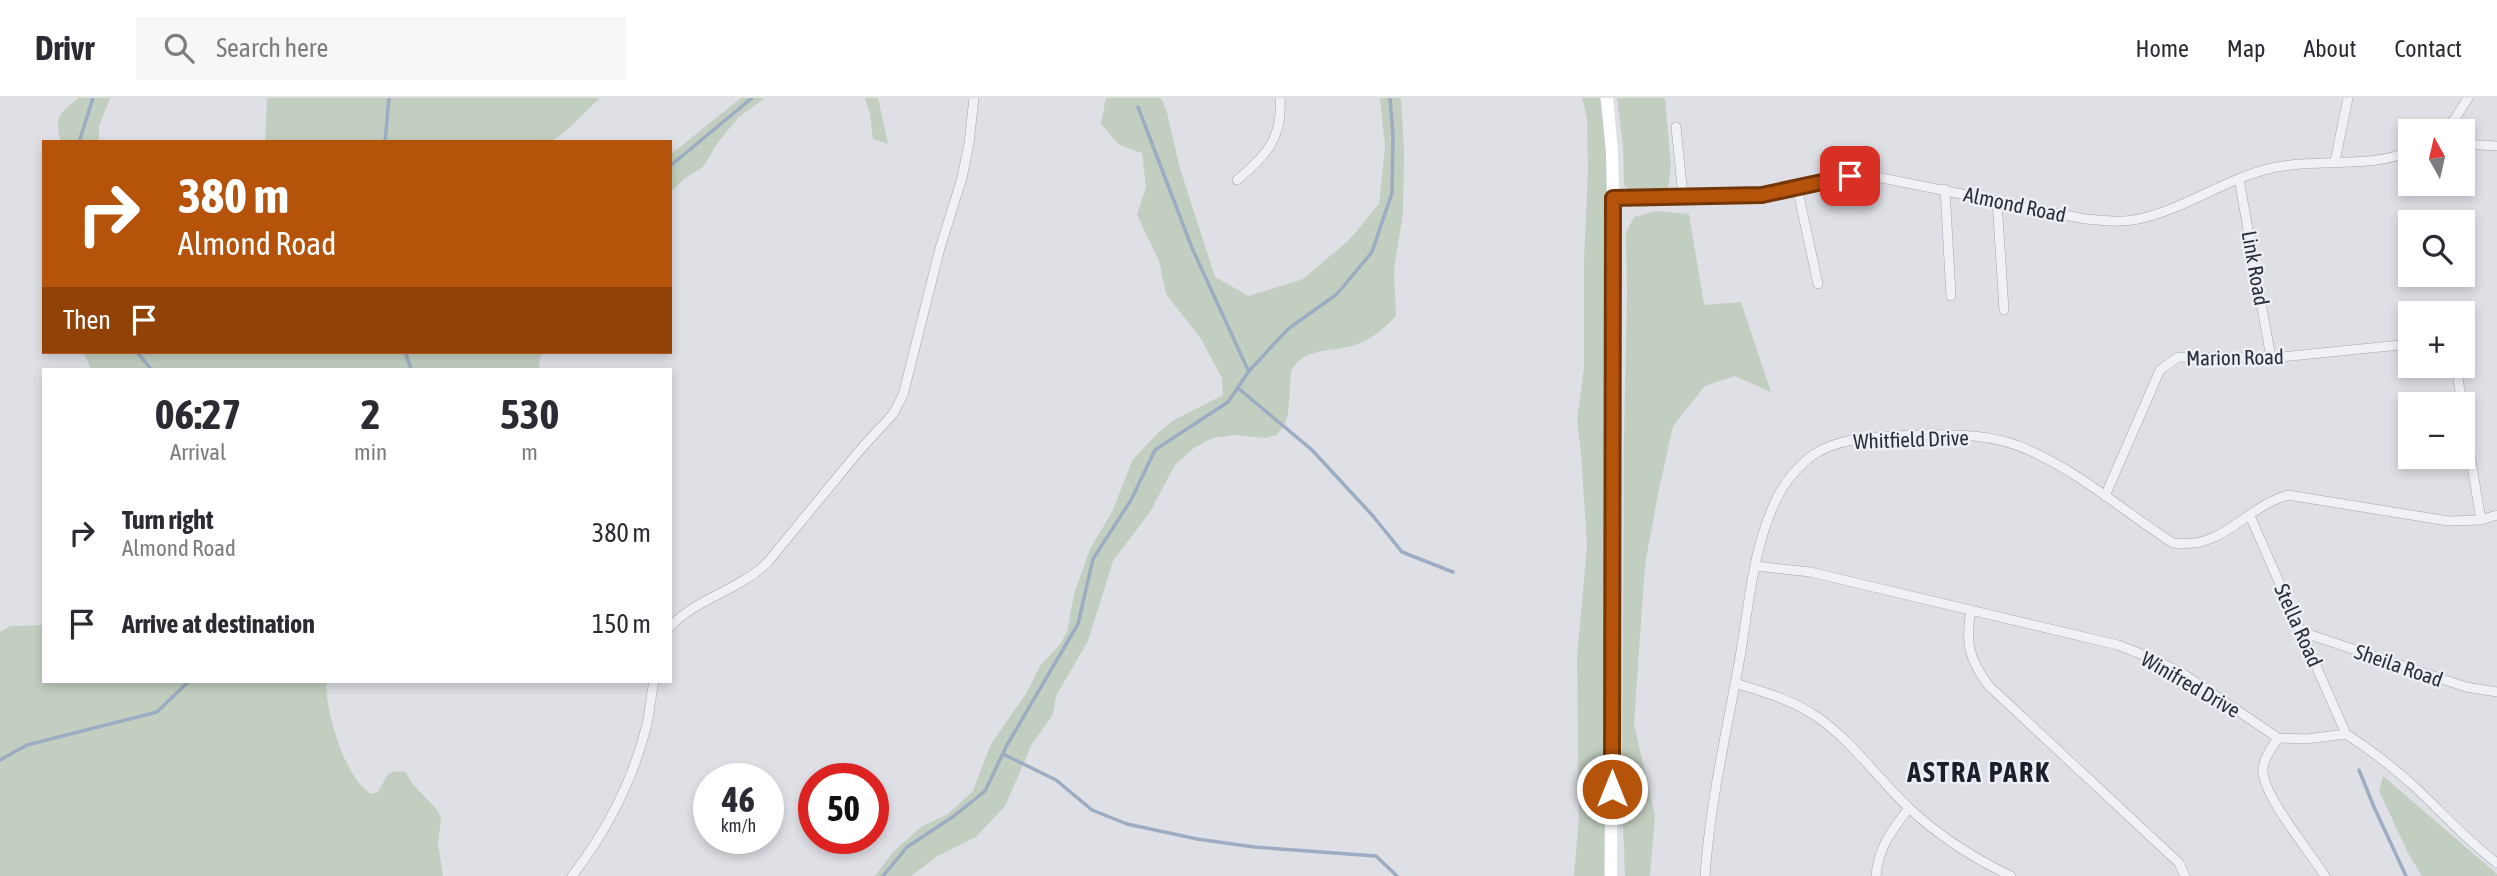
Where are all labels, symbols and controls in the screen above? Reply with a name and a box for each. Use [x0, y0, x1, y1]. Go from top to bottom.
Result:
search box [136, 17, 626, 80]
text: Drivr [35, 29, 94, 67]
icon: search [160, 29, 198, 67]
text: Search here [216, 33, 328, 63]
text: Home [2135, 35, 2189, 62]
text: Map [2227, 35, 2265, 62]
text: About [2303, 35, 2356, 62]
text: Contact [2394, 35, 2462, 62]
north arrow [2398, 119, 2474, 196]
map controls [2398, 119, 2475, 469]
pin [1820, 146, 1880, 206]
icon: arrive [1831, 157, 1869, 195]
text: 380 m [178, 167, 289, 223]
icon: right [63, 168, 154, 259]
street label: Almond Road [1962, 181, 2068, 227]
button: search [2398, 210, 2475, 287]
text: Almond Road [178, 225, 336, 262]
street label: Link Road [2238, 229, 2274, 307]
icon: arrive [125, 301, 163, 339]
button: + [2398, 301, 2475, 378]
text: Then [63, 305, 111, 335]
street label: Marion Road [2186, 344, 2284, 370]
text: 06:27 [155, 390, 241, 438]
text: 2 [361, 390, 380, 438]
text: 530 [500, 390, 559, 438]
button: − [2398, 392, 2475, 469]
street label: Whitfield Drive [1853, 425, 1969, 453]
text: Arrival [170, 439, 226, 465]
text: min [354, 439, 387, 465]
text: m [521, 439, 538, 465]
text: Turn right [122, 505, 213, 535]
icon: right [63, 514, 101, 552]
text: 380 m [592, 518, 651, 548]
text: Almond Road [122, 535, 236, 561]
street label: Stella Road [2270, 580, 2328, 670]
icon: arrive [63, 605, 101, 643]
text: Arrive at destination [122, 609, 315, 639]
text: 150 m [592, 609, 651, 639]
street label: Sheila Road [2352, 639, 2446, 691]
street label: Winifred Drive [2137, 646, 2245, 722]
position arrow [1575, 752, 1649, 826]
district label: ASTRA PARK [1906, 756, 2051, 788]
speed limit sign: 50 [798, 763, 889, 854]
text: 46 [722, 779, 755, 819]
text: km/h [721, 815, 756, 836]

